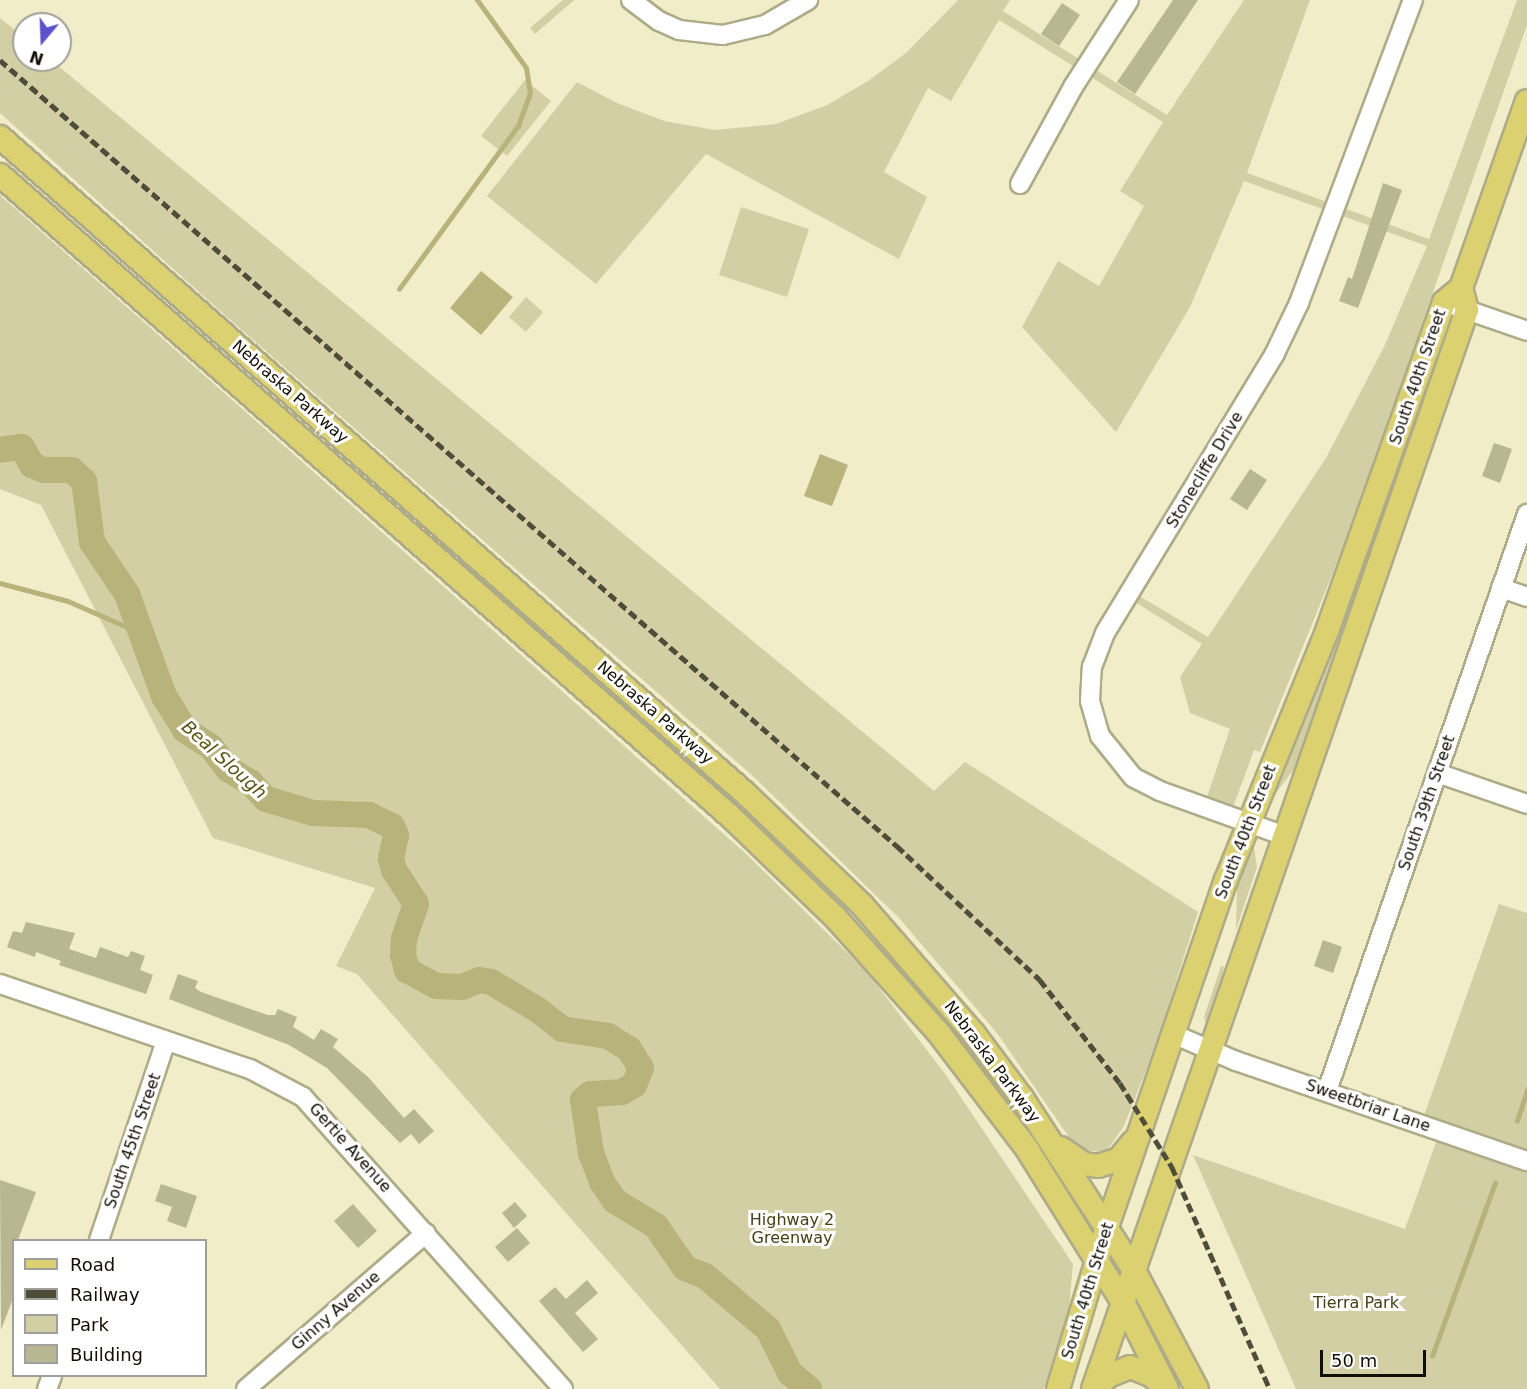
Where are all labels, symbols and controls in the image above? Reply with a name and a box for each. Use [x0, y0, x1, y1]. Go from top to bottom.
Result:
north arrow [12, 12, 72, 72]
text: N [27, 46, 46, 69]
street label: South 40th Street [1386, 307, 1450, 447]
street label: Nebraska Parkway [228, 336, 352, 448]
street label: Stonecliffe Drive [1163, 408, 1247, 532]
street label: Nebraska Parkway [593, 657, 717, 769]
water label: Beal Slough [177, 716, 271, 804]
street label: South 39th Street [1395, 733, 1459, 873]
street label: South 40th Street [1212, 762, 1280, 902]
street label: Nebraska Parkway [940, 997, 1044, 1127]
street label: South 45th Street [101, 1071, 165, 1211]
street label: Sweetbriar Lane [1303, 1076, 1433, 1136]
street label: Gertie Avenue [305, 1099, 395, 1197]
park label: Highway 2 Greenway [750, 1210, 834, 1248]
street label: South 40th Street [1058, 1220, 1118, 1362]
legend [12, 1239, 207, 1377]
text: Road [70, 1254, 115, 1275]
street label: Ginny Avenue [288, 1267, 384, 1355]
text: Railway [70, 1284, 140, 1305]
park label: Tierra Park [1313, 1293, 1399, 1313]
text: Park [70, 1314, 109, 1335]
scale bar [1323, 1338, 1430, 1376]
text: Building [70, 1344, 143, 1365]
text: 50 m [1331, 1350, 1377, 1371]

